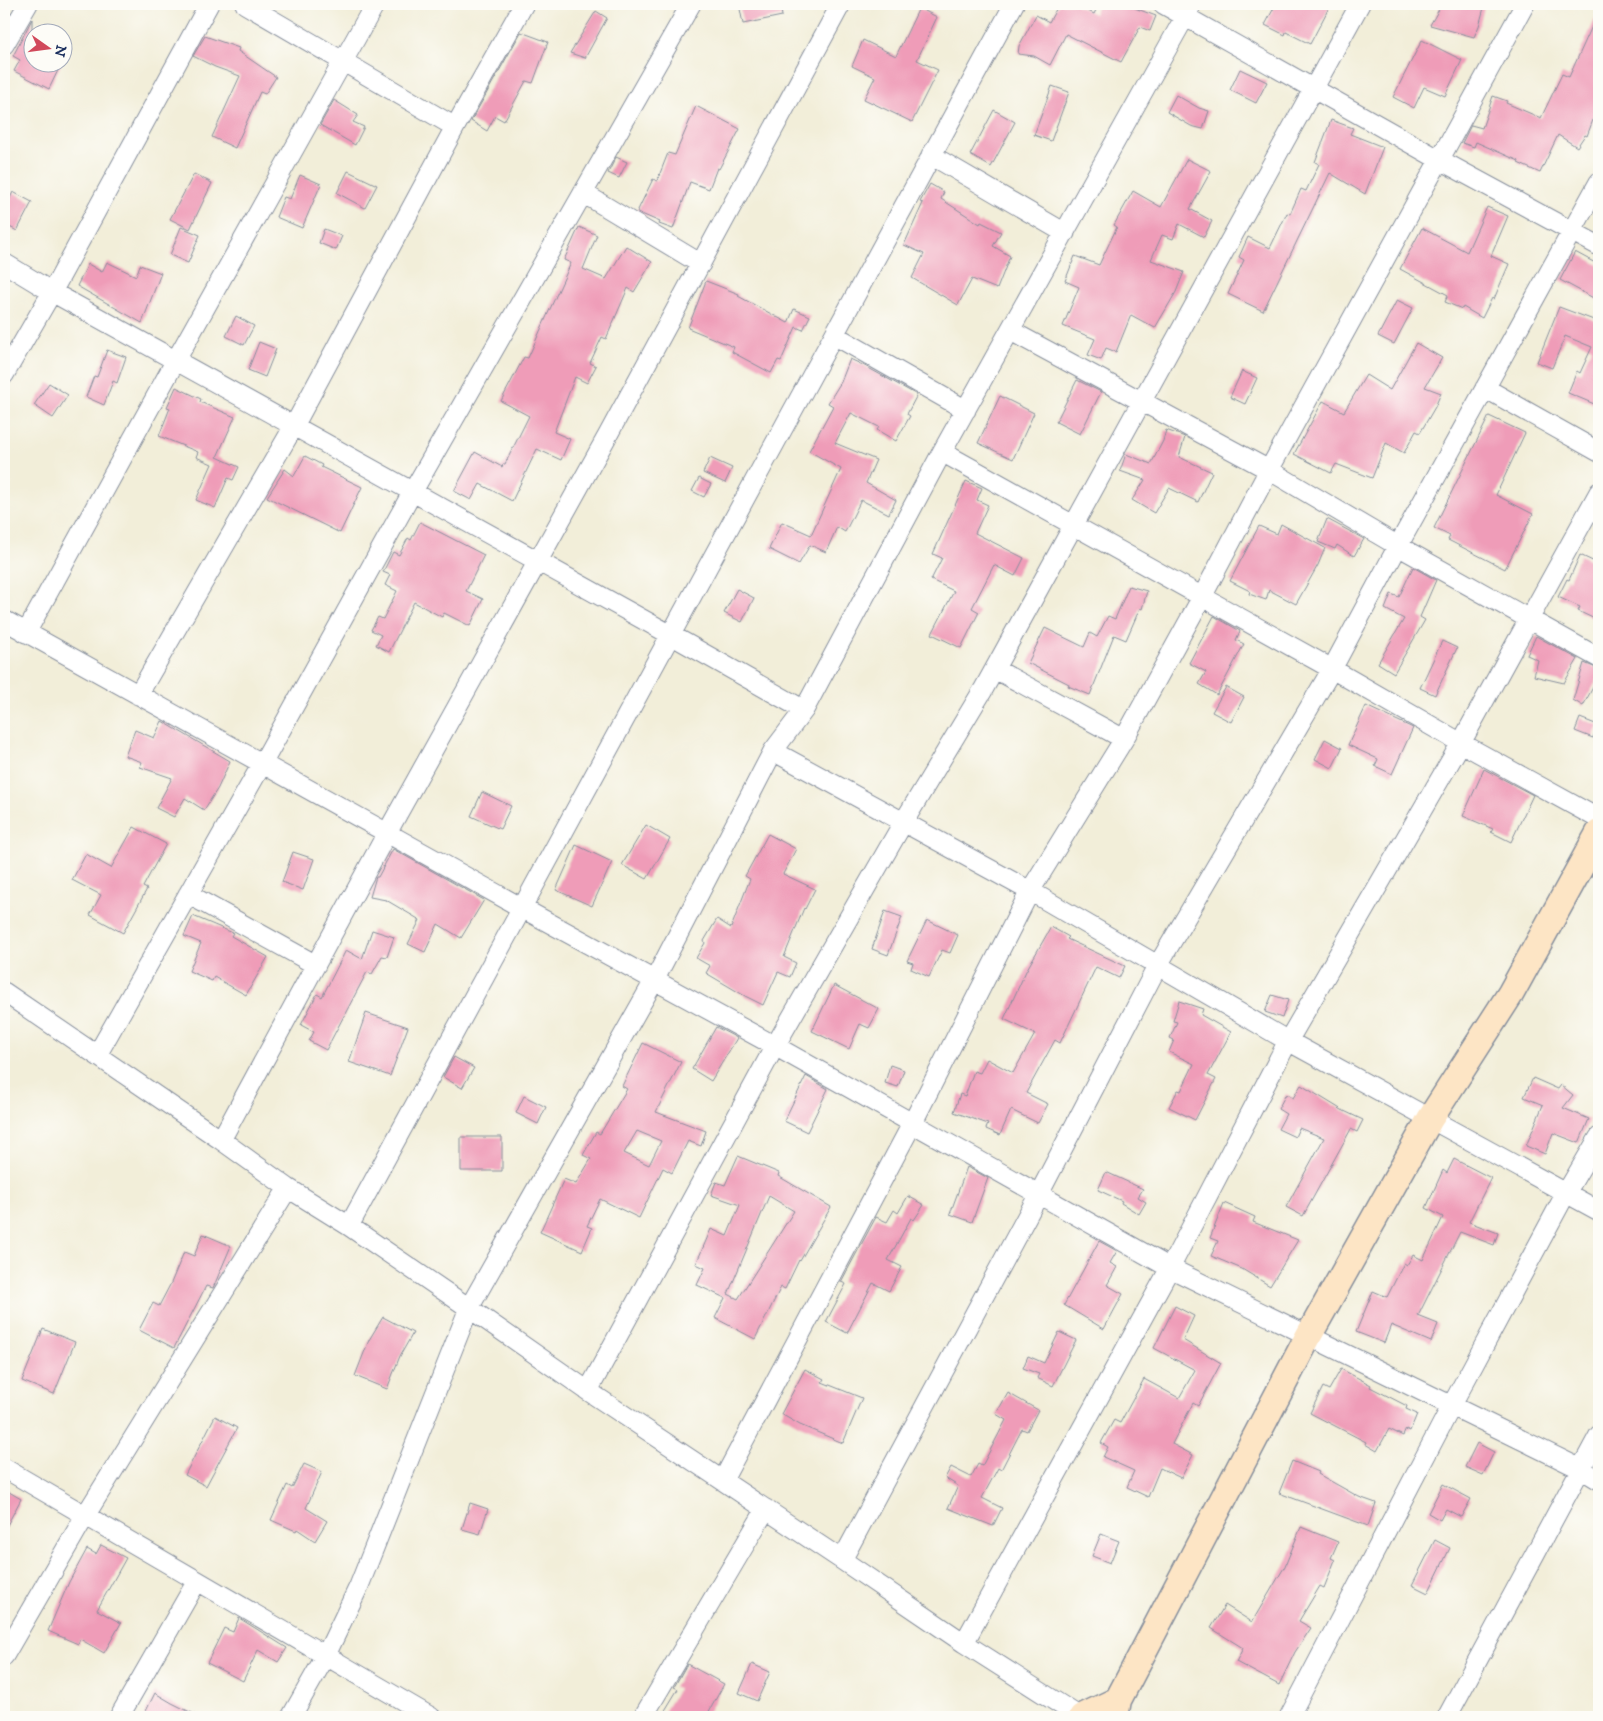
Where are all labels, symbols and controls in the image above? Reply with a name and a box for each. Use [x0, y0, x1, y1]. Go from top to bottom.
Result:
north arrow [22, 22, 72, 72]
text: N [49, 43, 70, 59]

